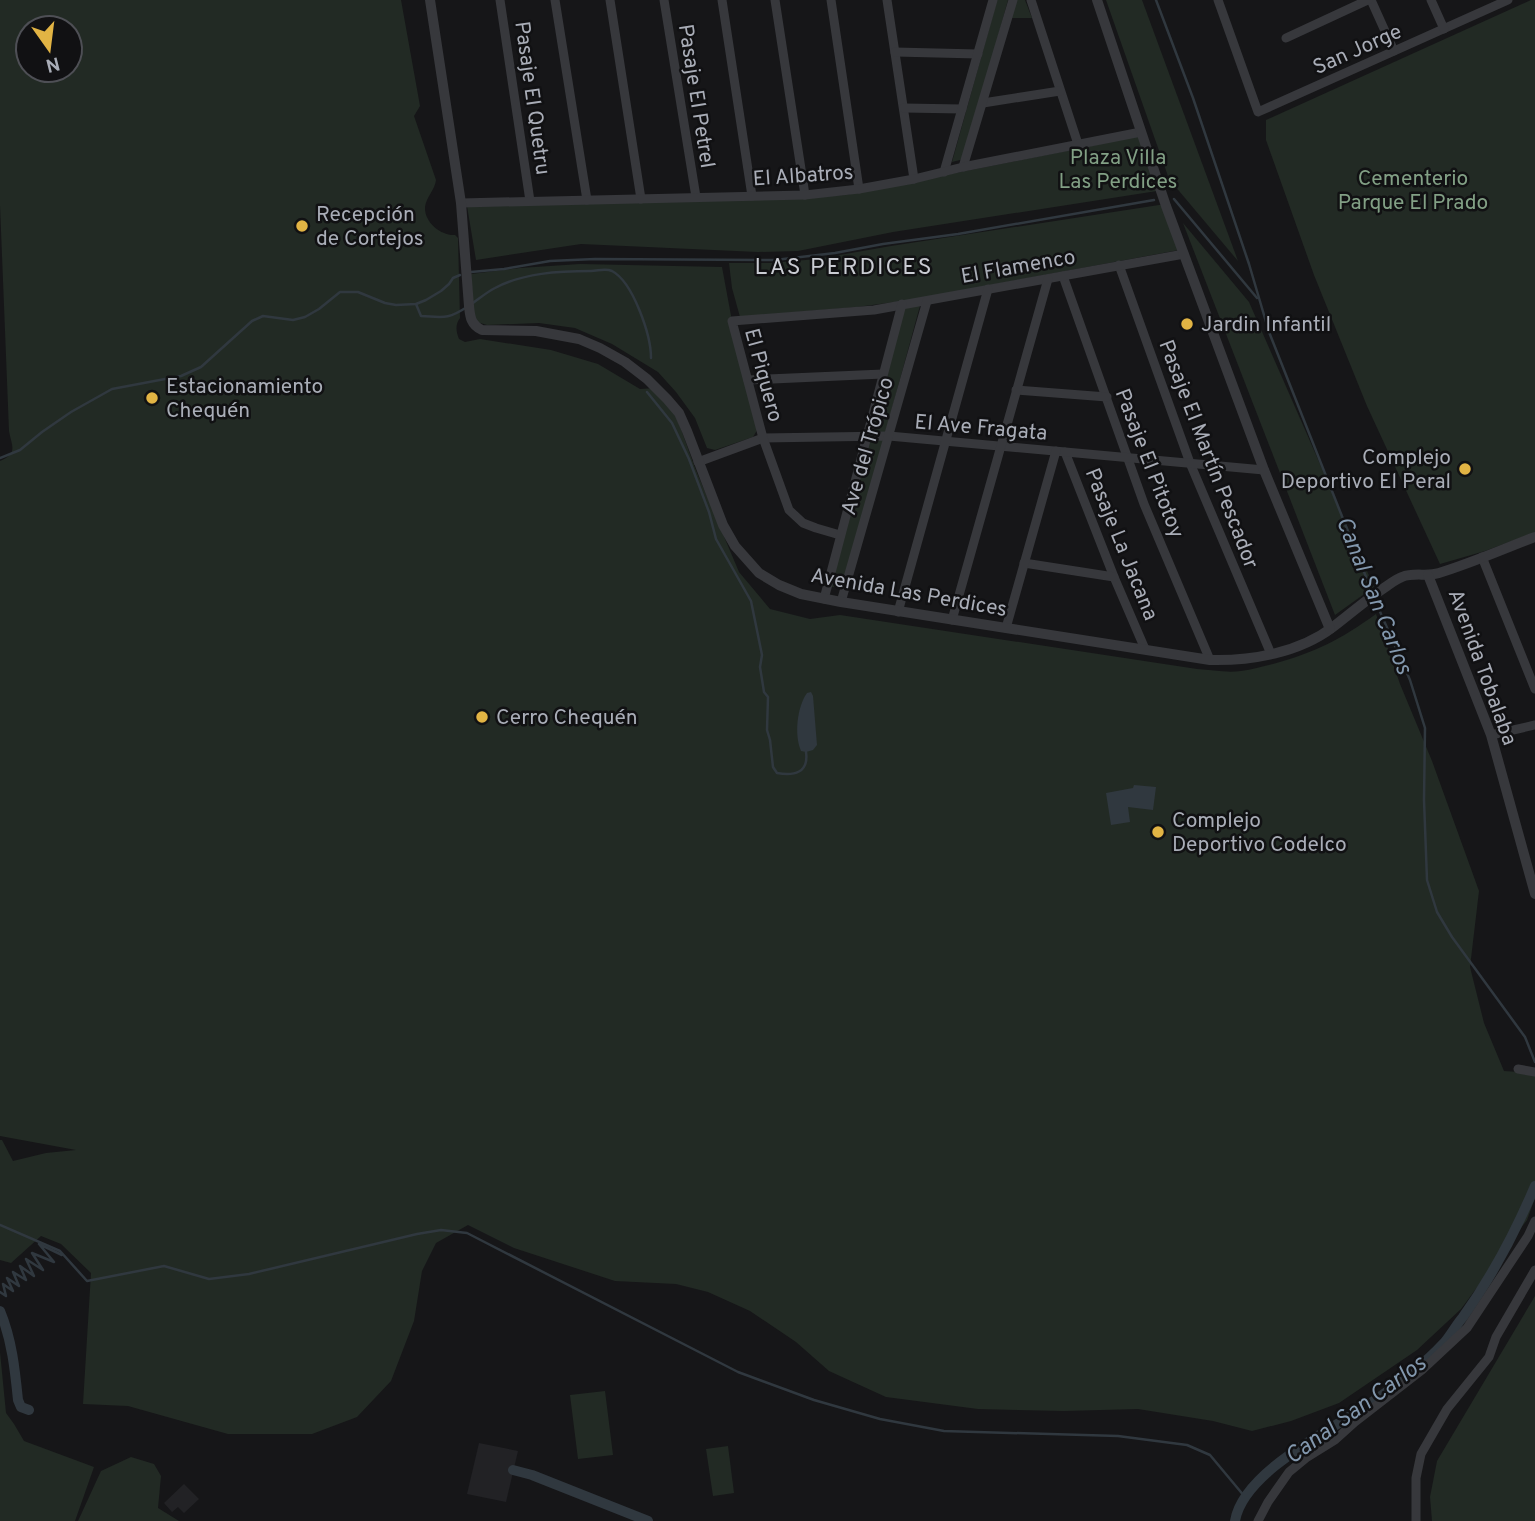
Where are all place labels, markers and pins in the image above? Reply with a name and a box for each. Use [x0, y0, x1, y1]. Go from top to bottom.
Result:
place label: Recepción de Cortejos [316, 202, 424, 253]
marker: Recepción de Cortejos [294, 218, 310, 234]
place label: Jardin Infantil [1201, 312, 1331, 339]
marker: Jardin Infantil [1179, 316, 1195, 332]
place label: Estacionamiento Chequén [166, 374, 323, 425]
marker: Estacionamiento Chequén [144, 390, 160, 406]
place label: Complejo Deportivo El Peral [1281, 445, 1451, 496]
marker: Complejo Deportivo El Peral [1457, 461, 1473, 477]
place label: Cerro Chequén [496, 705, 638, 732]
marker: Cerro Chequén [474, 709, 490, 725]
place label: Complejo Deportivo Codelco [1172, 808, 1347, 859]
marker: Complejo Deportivo Codelco [1150, 824, 1166, 840]

